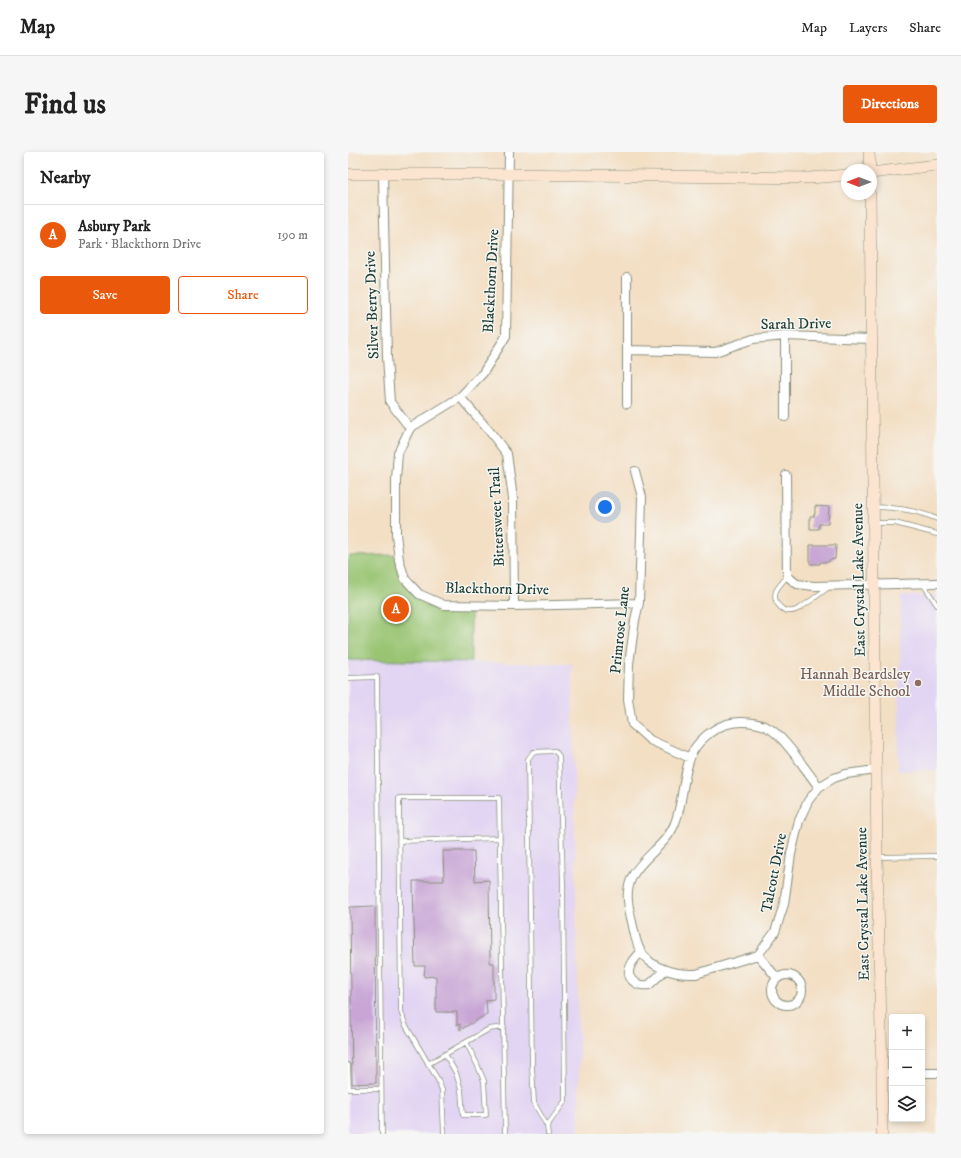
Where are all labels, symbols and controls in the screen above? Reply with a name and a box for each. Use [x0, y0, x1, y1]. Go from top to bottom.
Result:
text: Map [20, 16, 55, 39]
text: Map [801, 19, 827, 37]
text: Layers [849, 19, 887, 37]
text: Share [909, 19, 941, 37]
button: Directions [843, 85, 937, 123]
text: Find us [24, 87, 106, 122]
north arrow [841, 164, 877, 200]
text: Nearby [40, 167, 90, 189]
text: Asbury Park [78, 217, 151, 236]
text: A [49, 227, 57, 243]
text: 190 m [277, 227, 308, 243]
street label: Blackthorn Drive [479, 229, 503, 333]
text: Park · Blackthorn Drive [78, 236, 201, 252]
street label: Silver Berry Drive [361, 251, 383, 359]
button: Save [40, 276, 170, 314]
button: Share [178, 276, 308, 314]
street label: Sarah Drive [761, 314, 831, 334]
street label: Bittersweet Trail [485, 466, 509, 567]
your location [595, 497, 615, 517]
street label: East Crystal Lake Avenue [848, 503, 870, 657]
street label: Blackthorn Drive [445, 579, 549, 599]
street label: Primrose Lane [606, 585, 634, 675]
pin: A [383, 594, 409, 624]
place label: Hannah Beardsley Middle School [800, 665, 911, 701]
marker: Hannah Beardsley Middle School [913, 678, 923, 688]
street label: East Crystal Lake Avenue [852, 827, 874, 981]
street label: Talcott Drive [757, 832, 791, 914]
map controls [889, 1014, 925, 1122]
button: + [889, 1014, 925, 1050]
button: − [889, 1050, 925, 1086]
button: layers [889, 1086, 925, 1122]

